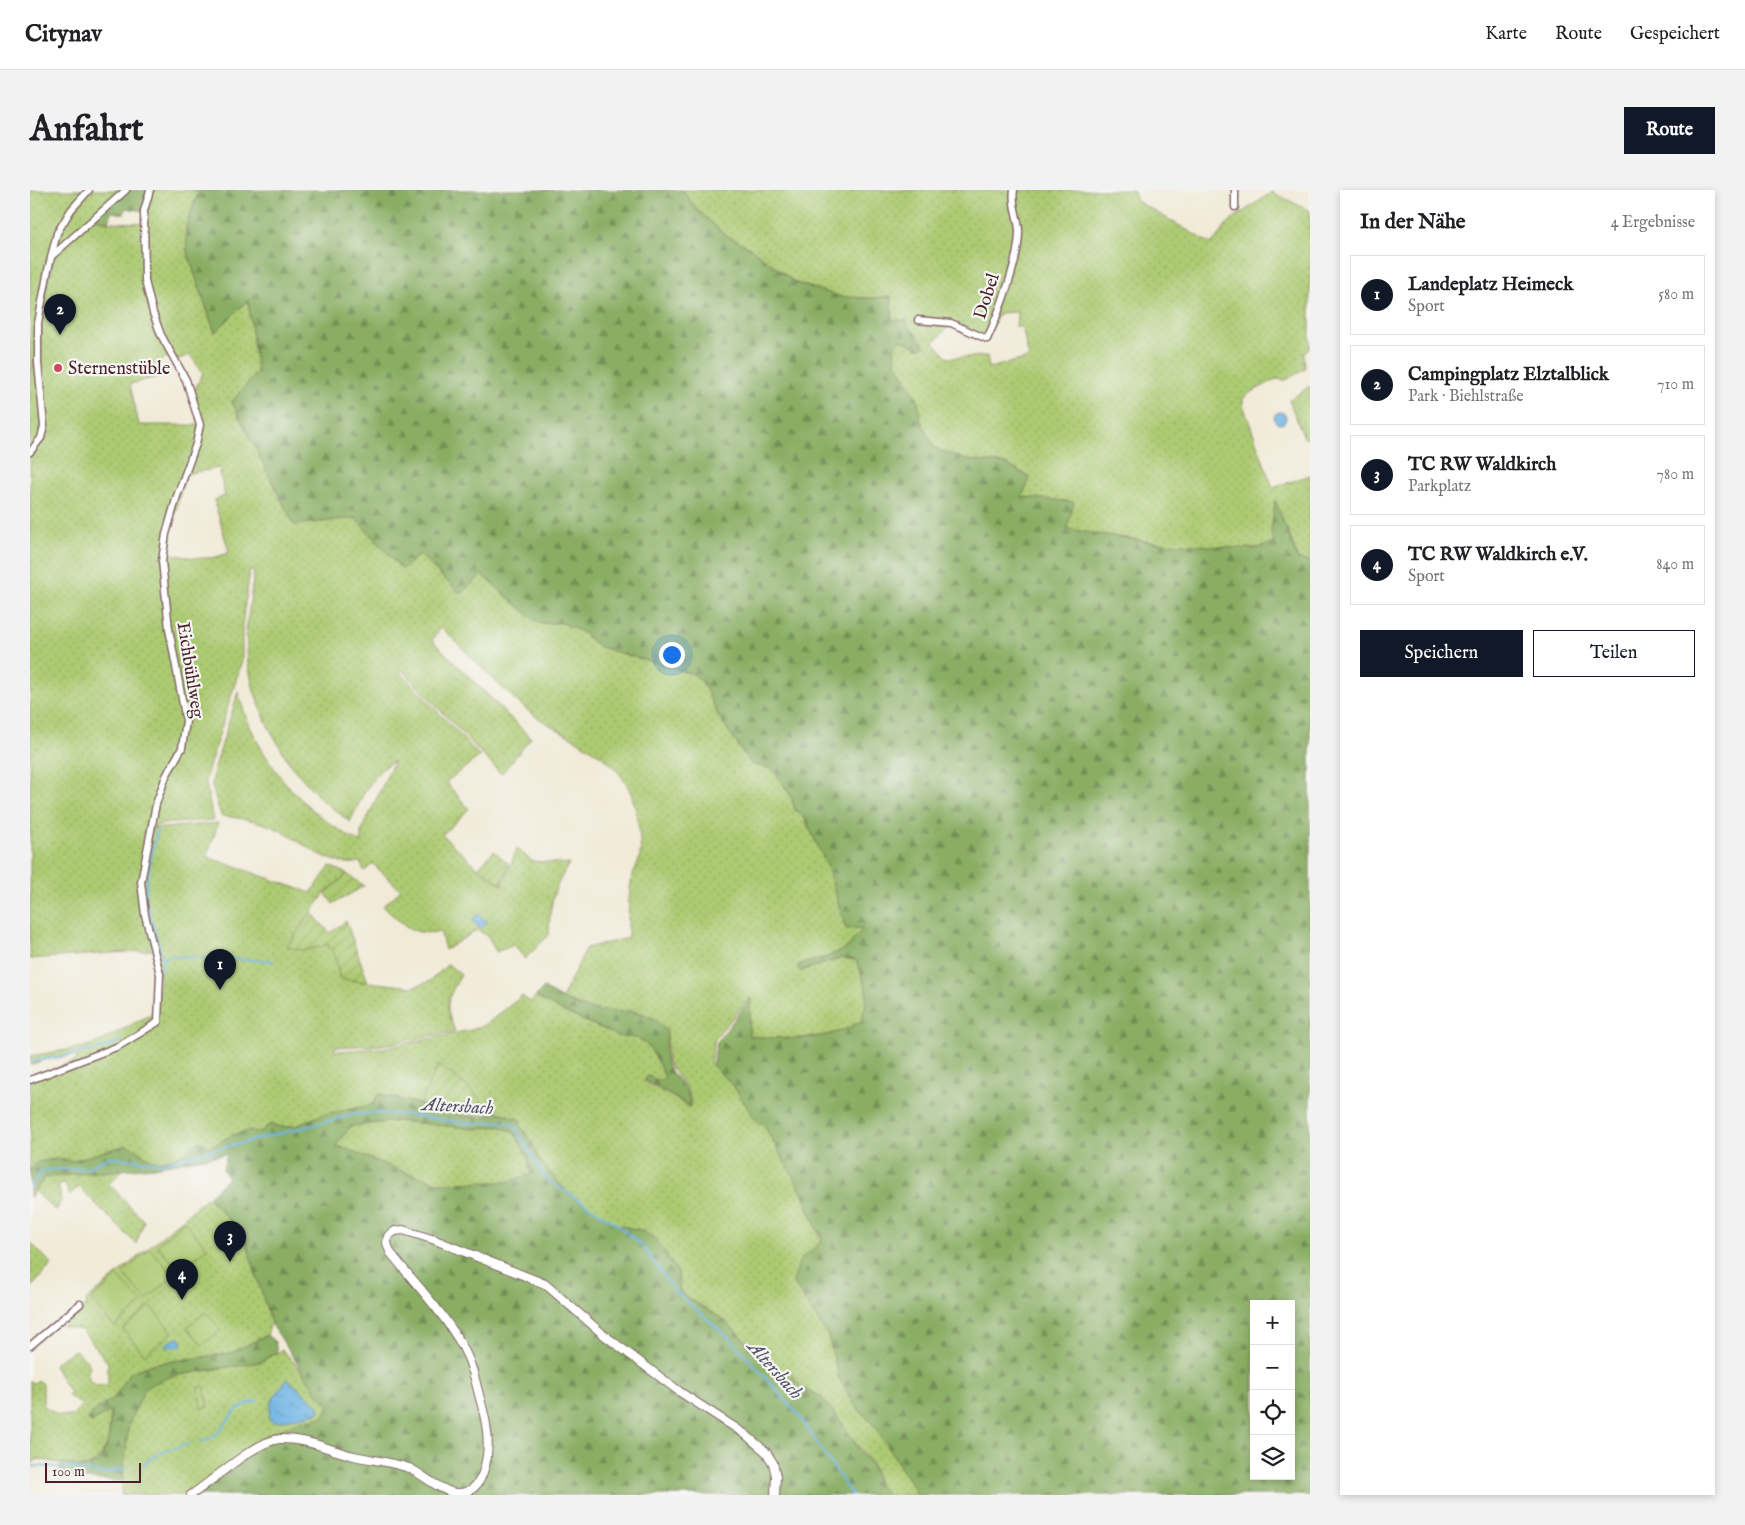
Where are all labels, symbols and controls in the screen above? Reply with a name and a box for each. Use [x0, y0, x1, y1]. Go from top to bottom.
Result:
text: Citynav [25, 19, 102, 50]
text: Karte [1485, 23, 1527, 46]
text: Route [1555, 23, 1602, 46]
text: Gespeichert [1630, 23, 1720, 46]
button: Route [1624, 107, 1715, 154]
text: Anfahrt [30, 108, 144, 153]
text: In der Nähe [1360, 209, 1466, 236]
text: 4 Ergebnisse [1611, 213, 1695, 233]
street label: Dobel [969, 271, 1006, 322]
text: Landeplatz Heimeck [1408, 273, 1573, 297]
text: 1 [1374, 285, 1380, 305]
text: 580 m [1658, 285, 1694, 305]
pin: 2 [44, 294, 76, 335]
text: Sport [1408, 297, 1445, 317]
place label: Sternenstüble [68, 358, 170, 381]
marker: Sternenstüble [52, 362, 64, 374]
text: Campingplatz Elztalblick [1408, 363, 1609, 387]
text: 2 [1373, 375, 1381, 395]
text: 710 m [1657, 375, 1694, 395]
text: Park · Biehlstraße [1408, 387, 1524, 407]
text: TC RW Waldkirch [1408, 453, 1556, 477]
text: 3 [1374, 465, 1380, 485]
text: 780 m [1657, 465, 1694, 485]
text: Parkplatz [1408, 477, 1471, 497]
text: TC RW Waldkirch e.V. [1408, 543, 1588, 567]
text: 4 [1373, 555, 1381, 575]
text: 840 m [1656, 555, 1694, 575]
text: Sport [1408, 567, 1445, 587]
street label: Eichbühlweg [171, 620, 209, 720]
button: Speichern [1360, 630, 1523, 677]
button: Teilen [1533, 630, 1695, 677]
your location [659, 642, 685, 668]
pin: 1 [204, 949, 236, 990]
water label: Altersbach [420, 1093, 494, 1121]
pin: 3 [214, 1221, 246, 1262]
pin: 4 [166, 1259, 198, 1300]
map controls [1250, 1300, 1295, 1480]
button: + [1250, 1300, 1295, 1345]
water label: Altersbach [740, 1334, 807, 1405]
button: − [1250, 1345, 1295, 1390]
button: locate [1250, 1390, 1295, 1435]
button: layers [1250, 1435, 1295, 1480]
scale bar [45, 1460, 141, 1483]
text: 100 m [52, 1463, 85, 1481]

